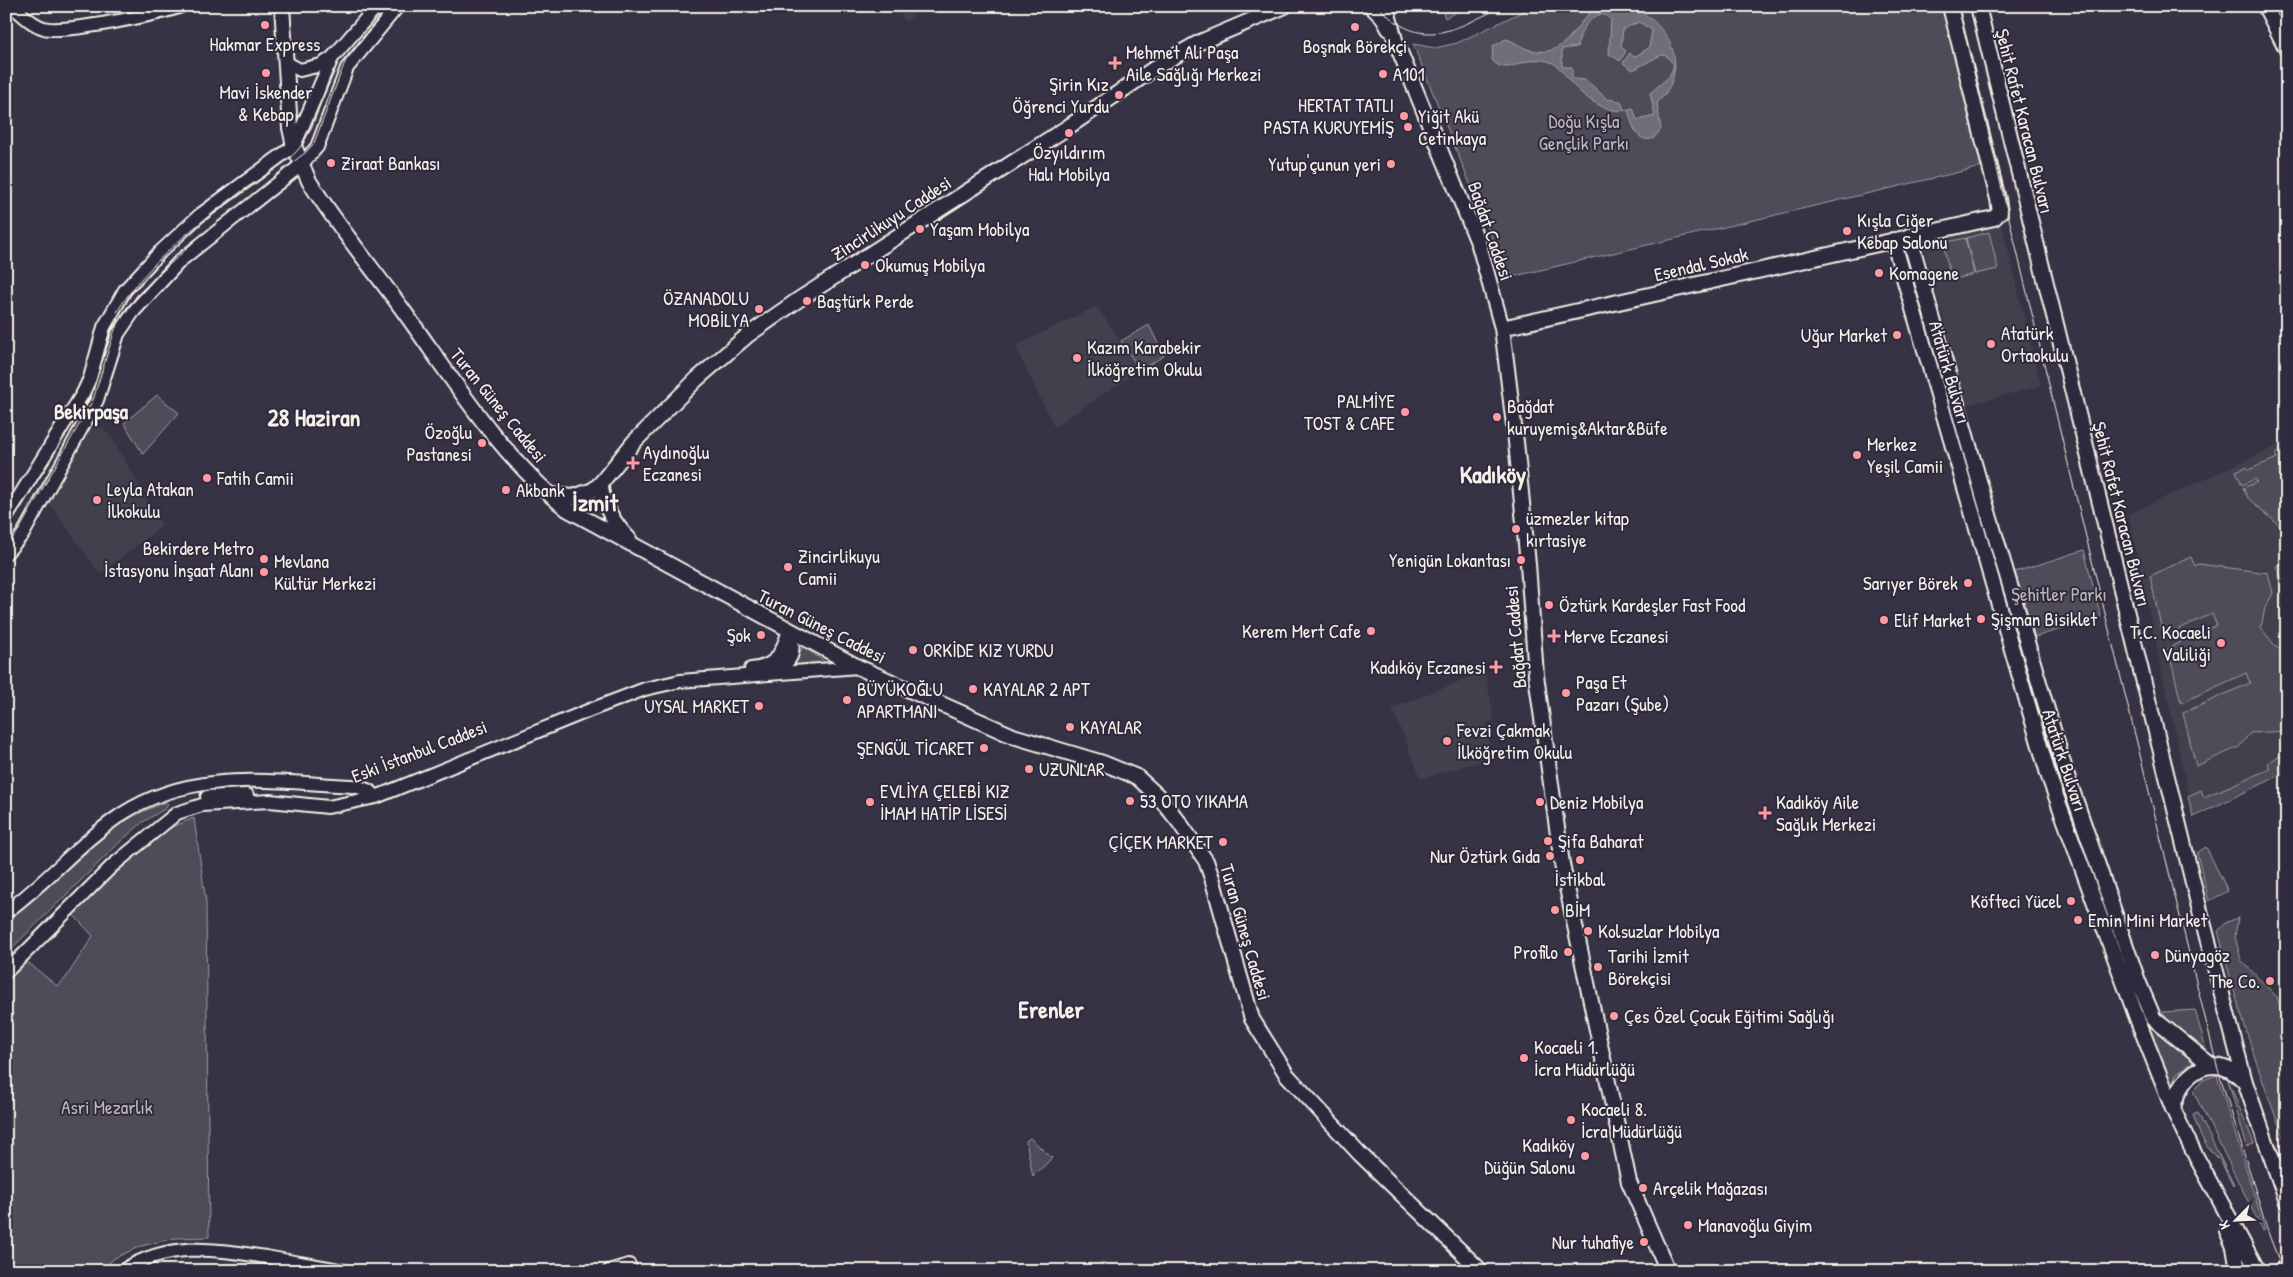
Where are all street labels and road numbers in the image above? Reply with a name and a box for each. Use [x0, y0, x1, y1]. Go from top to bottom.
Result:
street label: Şehit Rafet Karacan Bulvarı [1989, 26, 2061, 216]
street label: Zincirlikuyu Caddesi [826, 170, 956, 266]
street label: Bağdat Caddesi [1462, 178, 1520, 284]
street label: Esendal Sokak [1651, 241, 1751, 287]
street label: Atatürk Bulvarı [1923, 318, 1977, 426]
street label: Turan Güneş Caddesi [445, 342, 553, 468]
street label: Şehit Rafet Karacan Bulvarı [2086, 419, 2158, 609]
street label: Turan Güneş Caddesi [753, 583, 891, 669]
street label: Bağdat Caddesi [1498, 585, 1532, 689]
street label: Atatürk Bulvarı [2036, 706, 2094, 814]
street label: Eski İstanbul Caddesi [347, 713, 491, 789]
street label: Turan Güneş Caddesi [1214, 861, 1278, 1003]

